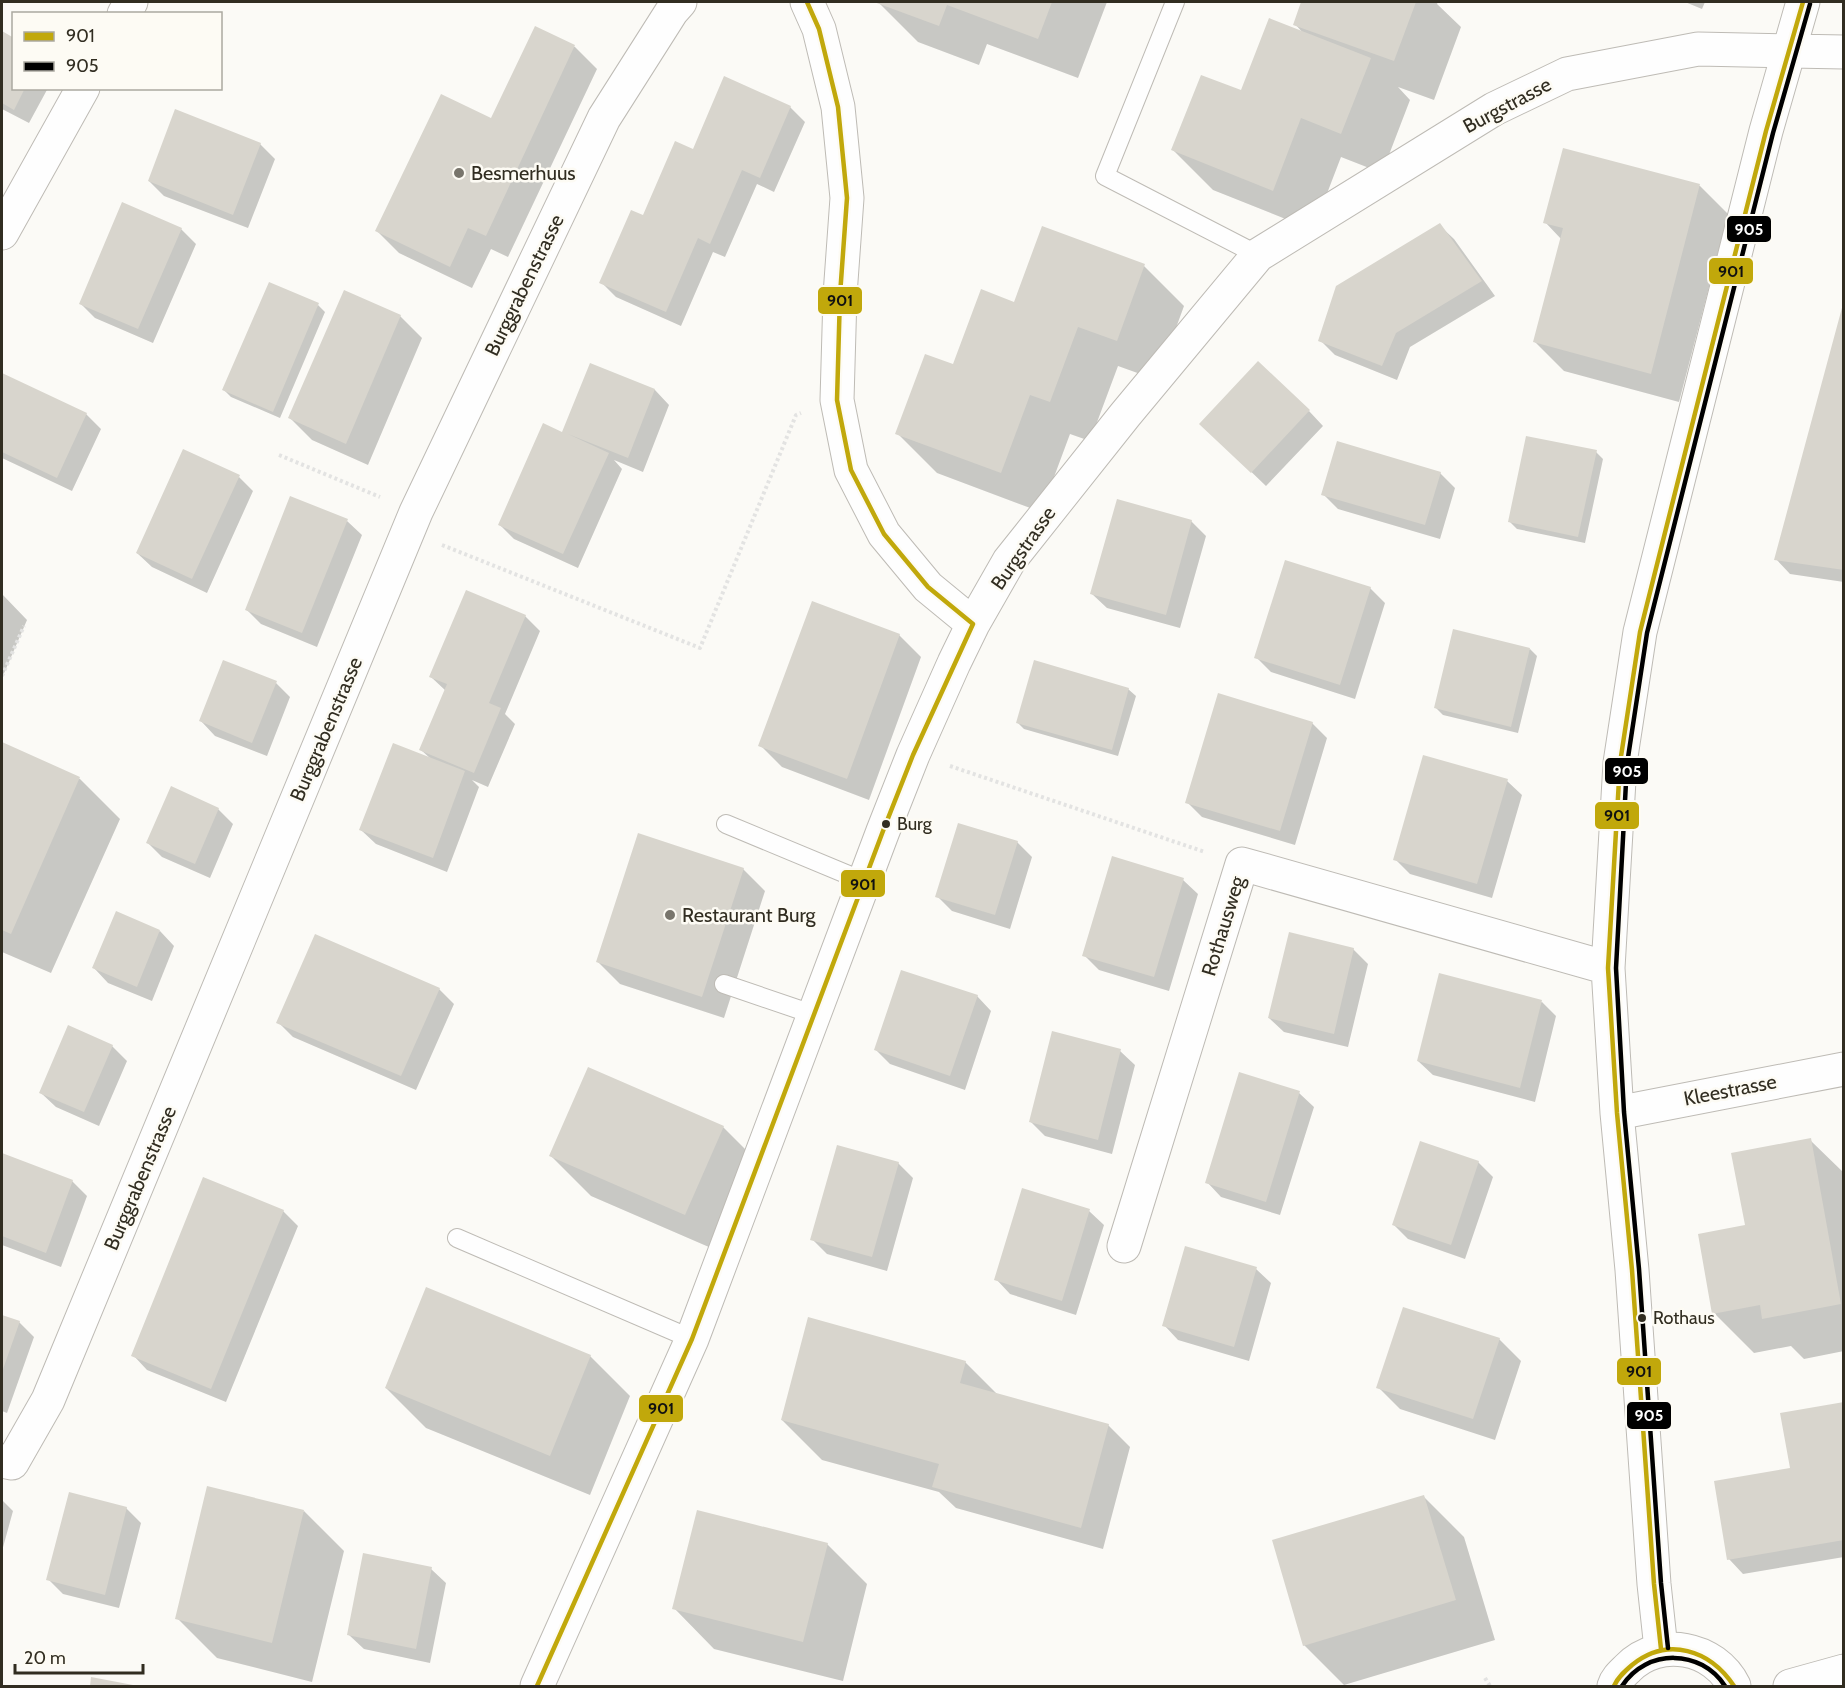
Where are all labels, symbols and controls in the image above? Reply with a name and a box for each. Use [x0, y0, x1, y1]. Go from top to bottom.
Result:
legend [12, 12, 222, 90]
text: 901 [66, 25, 95, 47]
text: 905 [66, 55, 99, 77]
street label: Burgstrasse [1459, 72, 1555, 138]
place label: Besmerhuus [471, 161, 576, 185]
marker: Besmerhuus [452, 166, 466, 180]
street label: Burggrabenstrasse [479, 210, 569, 360]
line badge: 905 [1726, 215, 1772, 243]
text: 905 [1735, 220, 1763, 239]
line badge: 901 [1708, 257, 1754, 285]
text: 901 [1718, 262, 1744, 281]
line badge: 901 [817, 286, 863, 315]
text: 901 [827, 291, 853, 310]
street label: Burgstrasse [986, 502, 1060, 594]
street label: Burggrabenstrasse [285, 653, 367, 805]
line badge: 905 [1604, 757, 1649, 785]
text: 905 [1613, 762, 1641, 781]
line badge: 901 [1594, 801, 1640, 830]
text: 901 [1604, 806, 1630, 825]
place label: Burg [897, 813, 933, 835]
marker: Burg [880, 818, 892, 830]
line badge: 901 [840, 869, 886, 898]
street label: Rothausweg [1196, 872, 1250, 979]
text: 901 [850, 875, 876, 894]
place label: Restaurant Burg [682, 903, 817, 927]
marker: Restaurant Burg [663, 908, 677, 922]
street label: Kleestrasse [1682, 1069, 1778, 1111]
street label: Burggrabenstrasse [99, 1102, 181, 1254]
place label: Rothaus [1653, 1307, 1715, 1329]
marker: Rothaus [1636, 1312, 1648, 1324]
line badge: 901 [1616, 1357, 1662, 1386]
text: 901 [1626, 1362, 1652, 1381]
line badge: 901 [638, 1394, 684, 1423]
text: 901 [648, 1399, 674, 1418]
line badge: 905 [1626, 1401, 1672, 1430]
text: 905 [1635, 1406, 1663, 1425]
scale bar [15, 1637, 142, 1675]
text: 20 m [24, 1647, 66, 1669]

